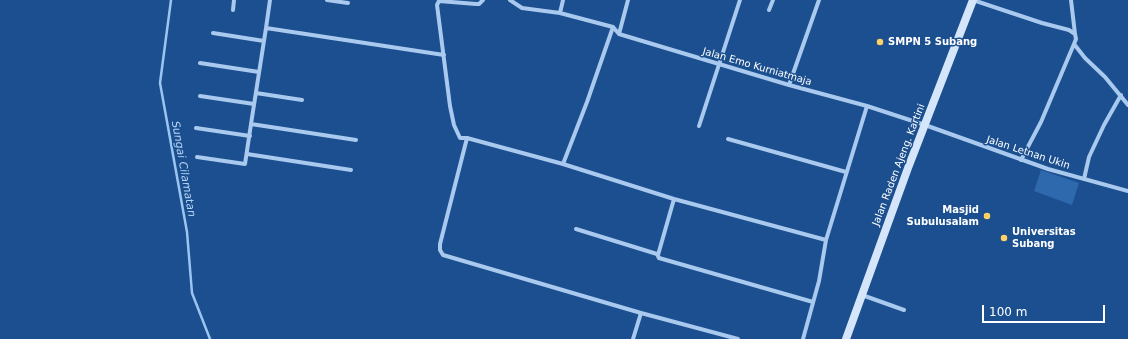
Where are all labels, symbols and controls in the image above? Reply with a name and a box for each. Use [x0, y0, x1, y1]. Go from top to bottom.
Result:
place label: SMPN 5 Subang [888, 36, 977, 48]
marker: SMPN 5 Subang [875, 37, 885, 47]
street label: Jalan Emo Kurniatmaja [701, 46, 813, 88]
street label: Jalan Raden Ajeng. Kartini [870, 102, 928, 228]
water label: Sungai Cilamatan [168, 120, 198, 218]
street label: Jalan Letnan Ukin [985, 134, 1071, 172]
place label: Masjid Subulusalam [907, 204, 979, 228]
marker: Masjid Subulusalam [982, 211, 992, 221]
place label: Universitas Subang [1012, 226, 1076, 250]
marker: Universitas Subang [999, 233, 1009, 243]
scale bar [984, 297, 1107, 323]
text: 100 m [989, 305, 1027, 319]

